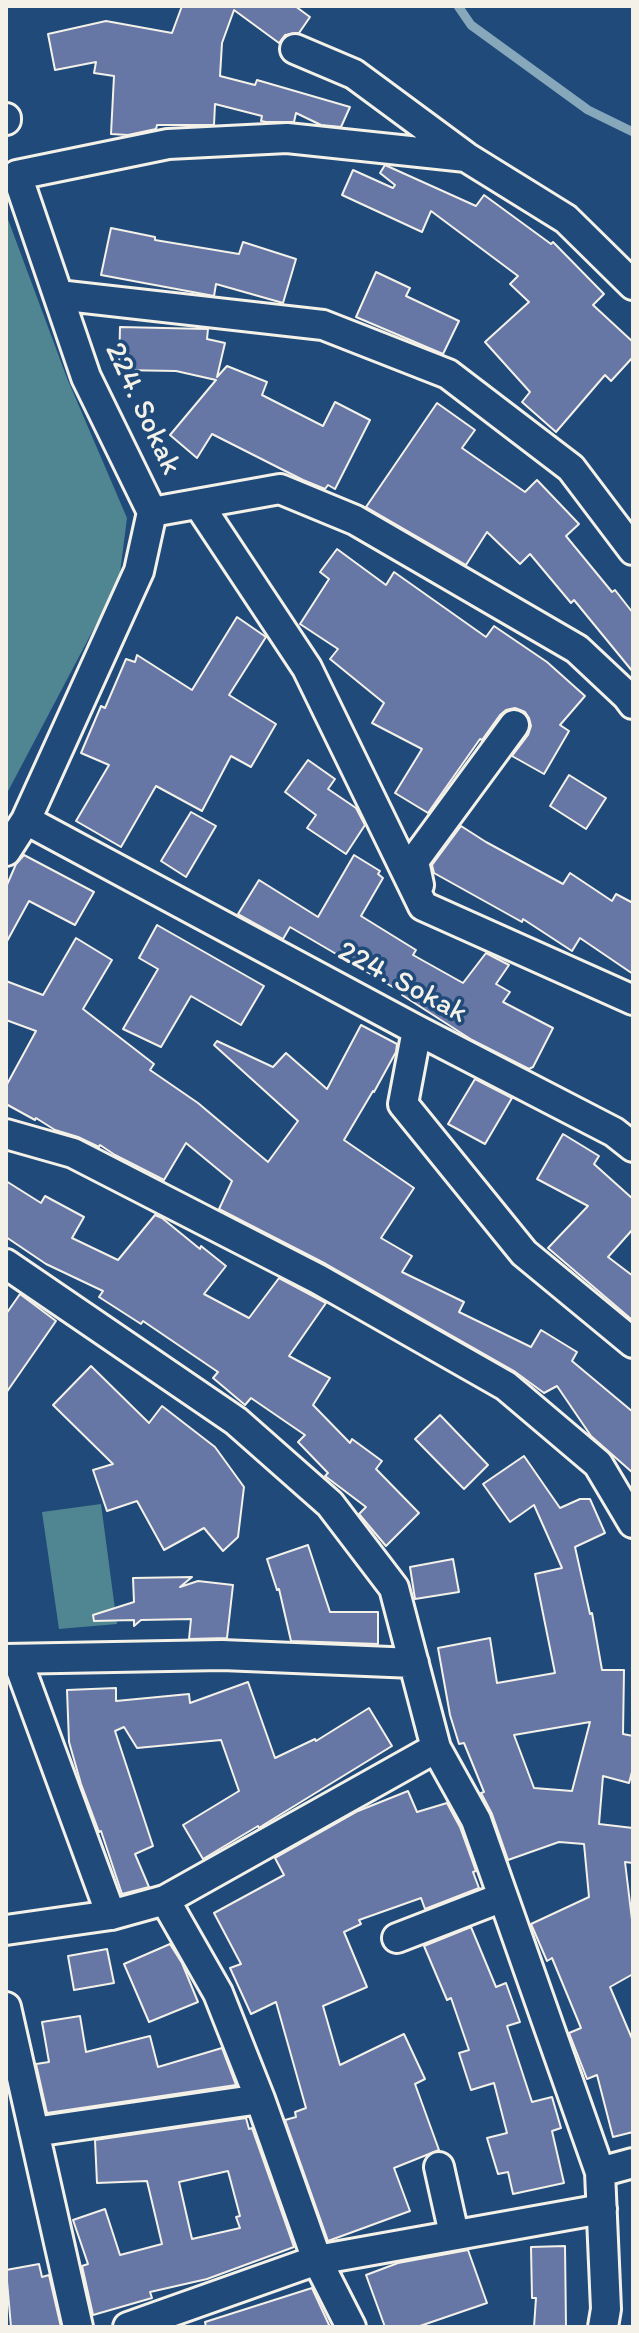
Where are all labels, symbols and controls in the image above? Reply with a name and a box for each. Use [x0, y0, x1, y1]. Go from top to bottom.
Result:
street label: 224. Sokak [96, 337, 188, 481]
street label: 224. Sokak [331, 934, 473, 1032]

